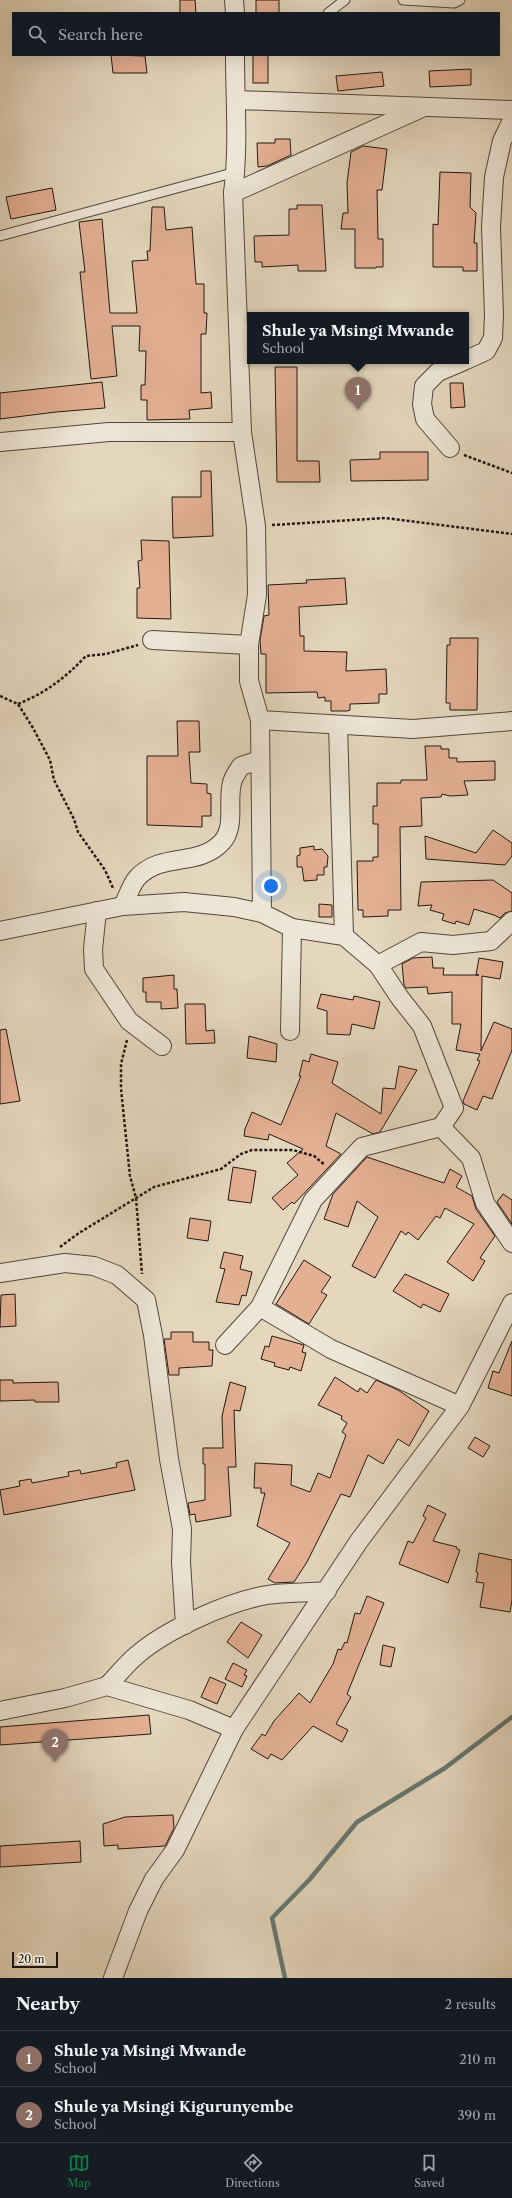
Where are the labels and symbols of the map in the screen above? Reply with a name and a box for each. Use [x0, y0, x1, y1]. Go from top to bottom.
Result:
pin: 1 [345, 377, 371, 410]
your location [261, 876, 281, 896]
pin: 2 [42, 1729, 68, 1762]
scale bar [12, 1950, 58, 1969]

